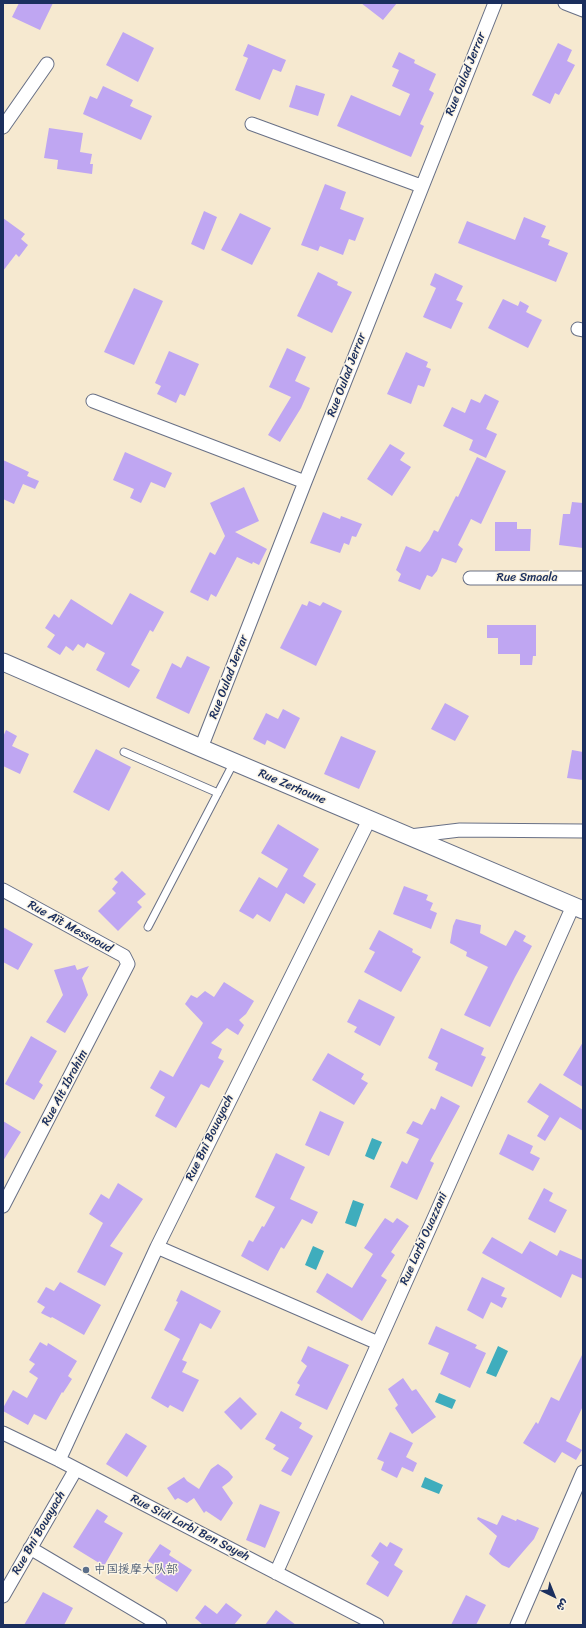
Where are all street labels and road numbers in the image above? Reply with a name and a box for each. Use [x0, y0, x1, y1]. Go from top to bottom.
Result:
street label: Rue Oulad Jerrar [443, 30, 489, 118]
street label: Rue Oulad Jerrar [324, 331, 370, 419]
street label: Rue Smaala [496, 571, 558, 585]
street label: Rue Oulad Jerrar [206, 633, 252, 721]
street label: Rue Zerhoune [256, 766, 328, 808]
street label: Rue Aït Messaoud [25, 898, 115, 956]
street label: Rue Ait Ibrahim [39, 1048, 91, 1128]
street label: Rue Bni Bouayach [183, 1093, 237, 1183]
street label: Rue Larbi Ouazzani [397, 1190, 451, 1288]
street label: Rue Bni Bouayach [9, 1489, 69, 1577]
street label: Rue Sidi Larbi Ben Sayeh [128, 1492, 252, 1564]

